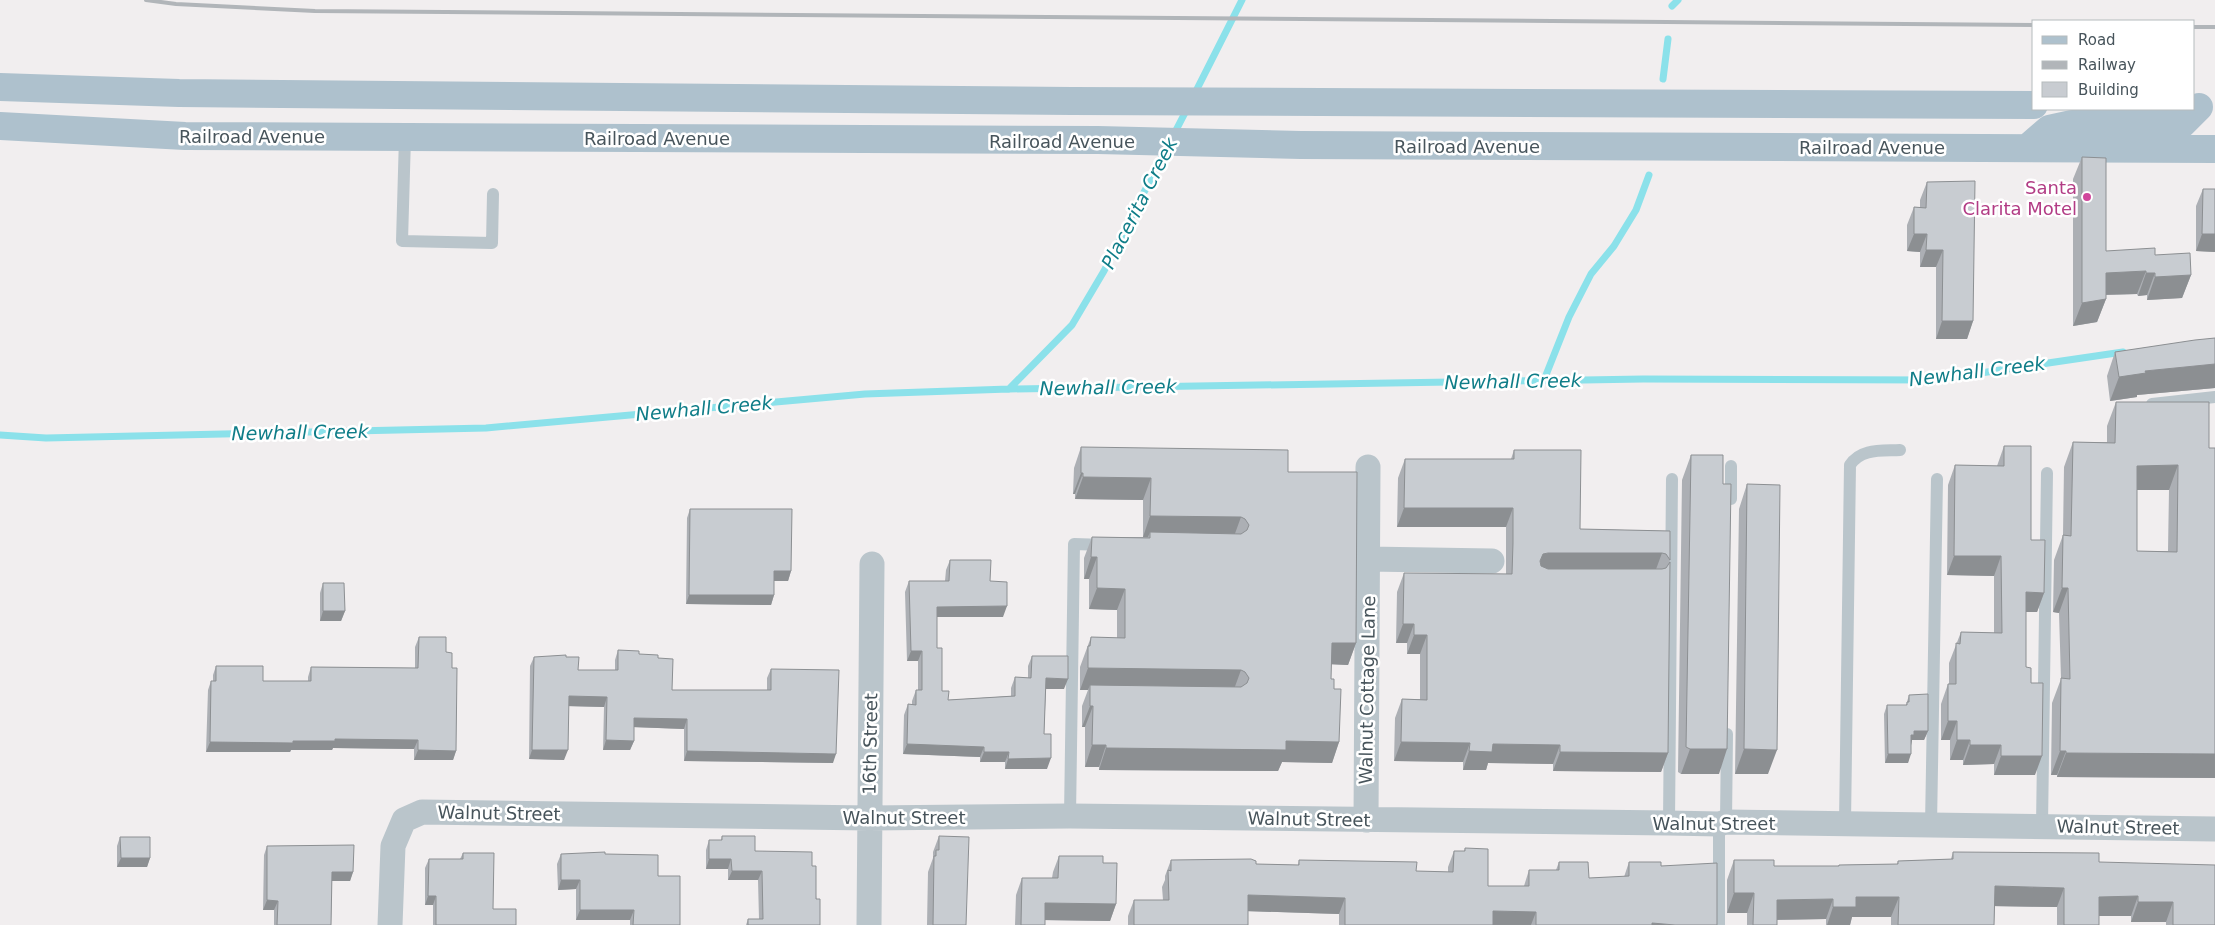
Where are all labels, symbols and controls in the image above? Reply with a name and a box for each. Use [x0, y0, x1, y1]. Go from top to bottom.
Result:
legend [2032, 20, 2195, 110]
text: Road [2078, 31, 2116, 49]
text: Railway [2078, 56, 2136, 74]
text: Building [2078, 81, 2139, 99]
street label: Railroad Avenue [179, 126, 325, 147]
street label: Railroad Avenue [584, 128, 730, 149]
street label: Railroad Avenue [989, 131, 1135, 152]
water label: Placerita Creek [1096, 133, 1182, 272]
street label: Railroad Avenue [1394, 136, 1540, 157]
street label: Railroad Avenue [1799, 137, 1945, 158]
place label: Santa Clarita Motel [1963, 177, 2077, 219]
marker: Santa Clarita Motel [2081, 191, 2093, 203]
water label: Newhall Creek [1908, 352, 2047, 390]
water label: Newhall Creek [1444, 369, 1583, 393]
water label: Newhall Creek [1039, 375, 1178, 399]
water label: Newhall Creek [635, 391, 774, 425]
water label: Newhall Creek [231, 420, 370, 444]
street label: Walnut Cottage Lane [1355, 595, 1379, 785]
street label: 16th Street [859, 693, 881, 795]
street label: Walnut Street [437, 801, 561, 825]
street label: Walnut Street [843, 807, 965, 828]
street label: Walnut Street [1247, 807, 1371, 831]
street label: Walnut Street [1653, 813, 1775, 834]
street label: Walnut Street [2056, 815, 2180, 839]

